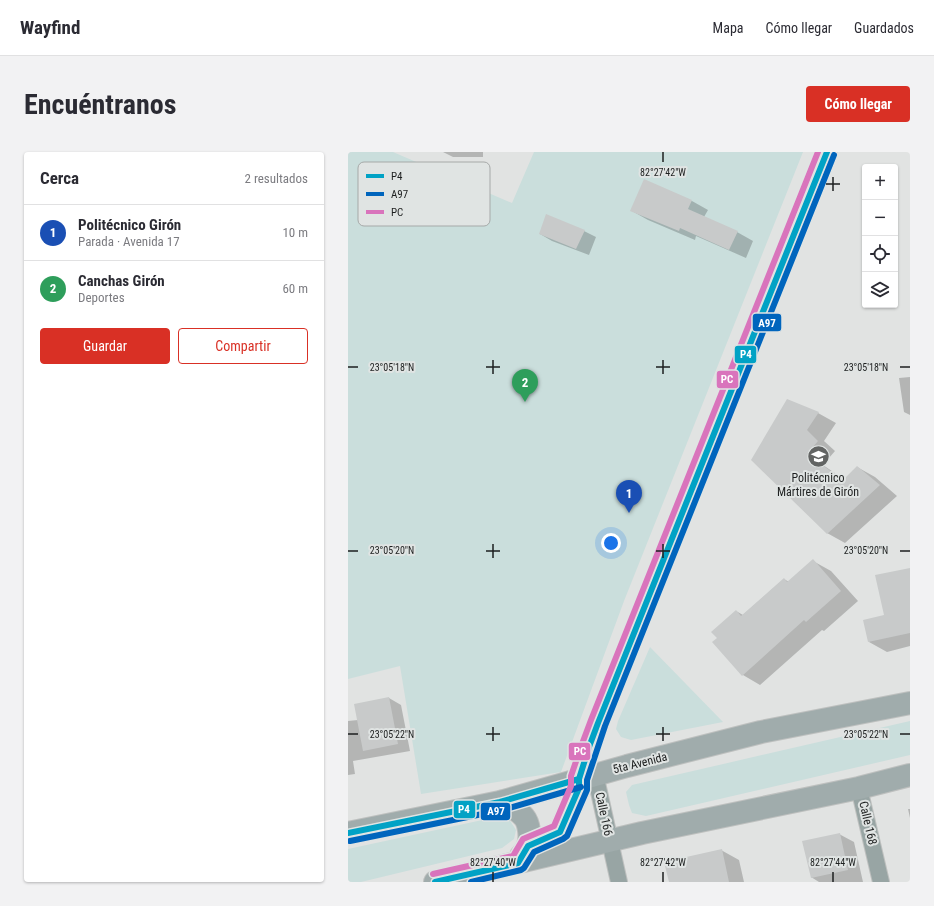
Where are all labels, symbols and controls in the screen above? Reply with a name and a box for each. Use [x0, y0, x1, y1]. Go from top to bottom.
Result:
text: Wayfind [20, 16, 80, 39]
text: Mapa [713, 20, 744, 36]
text: Cómo llegar [766, 20, 832, 36]
text: Guardados [854, 20, 914, 36]
button: Cómo llegar [806, 86, 910, 122]
text: Encuéntranos [24, 88, 176, 121]
legend [358, 162, 490, 226]
map controls [862, 164, 898, 308]
button: + [862, 164, 898, 200]
text: 82°27'42"W [640, 167, 686, 178]
text: Cerca [40, 168, 79, 188]
text: P4 [391, 170, 403, 183]
text: 2 resultados [244, 171, 308, 186]
text: A97 [391, 188, 408, 201]
button: − [862, 200, 898, 236]
text: PC [391, 206, 403, 219]
text: Politécnico Girón [78, 216, 181, 234]
text: 1 [50, 225, 56, 240]
text: 10 m [282, 225, 308, 240]
text: Parada · Avenida 17 [78, 234, 180, 249]
button: locate [862, 236, 898, 272]
text: Canchas Girón [78, 272, 165, 290]
button: layers [862, 272, 898, 308]
text: 2 [50, 281, 56, 296]
text: 60 m [282, 281, 308, 296]
text: Deportes [78, 290, 125, 305]
line badge: A97 [752, 313, 782, 332]
text: A97 [758, 317, 776, 330]
button: Guardar [40, 328, 170, 364]
button: Compartir [178, 328, 308, 364]
line badge: P4 [734, 345, 757, 364]
text: P4 [740, 348, 752, 361]
text: 23°05'18"N [370, 362, 414, 373]
text: 23°05'18"N [844, 362, 888, 373]
pin: 2 [512, 369, 538, 402]
line badge: PC [716, 370, 739, 389]
text: PC [721, 373, 733, 386]
school or university icon: Politécnico Mártires de Girón [805, 444, 831, 470]
place label: Politécnico Mártires de Girón [777, 471, 859, 499]
pin: 1 [616, 480, 642, 513]
your location [601, 533, 621, 553]
text: 23°05'20"N [370, 545, 414, 556]
text: 23°05'20"N [844, 545, 888, 556]
text: 23°05'22"N [370, 729, 414, 740]
text: 23°05'22"N [844, 729, 888, 740]
line badge: PC [568, 742, 591, 761]
text: PC [574, 745, 586, 758]
street label: 5ta Avenida [611, 749, 669, 777]
street label: Calle 166 [593, 791, 615, 837]
line badge: P4 [453, 800, 476, 819]
street label: Calle 168 [856, 800, 880, 846]
line badge: A97 [480, 802, 511, 821]
text: P4 [458, 803, 470, 816]
text: A97 [487, 805, 505, 818]
text: 82°27'40"W [470, 857, 516, 868]
text: 82°27'42"W [640, 857, 686, 868]
text: 82°27'44"W [810, 857, 856, 868]

